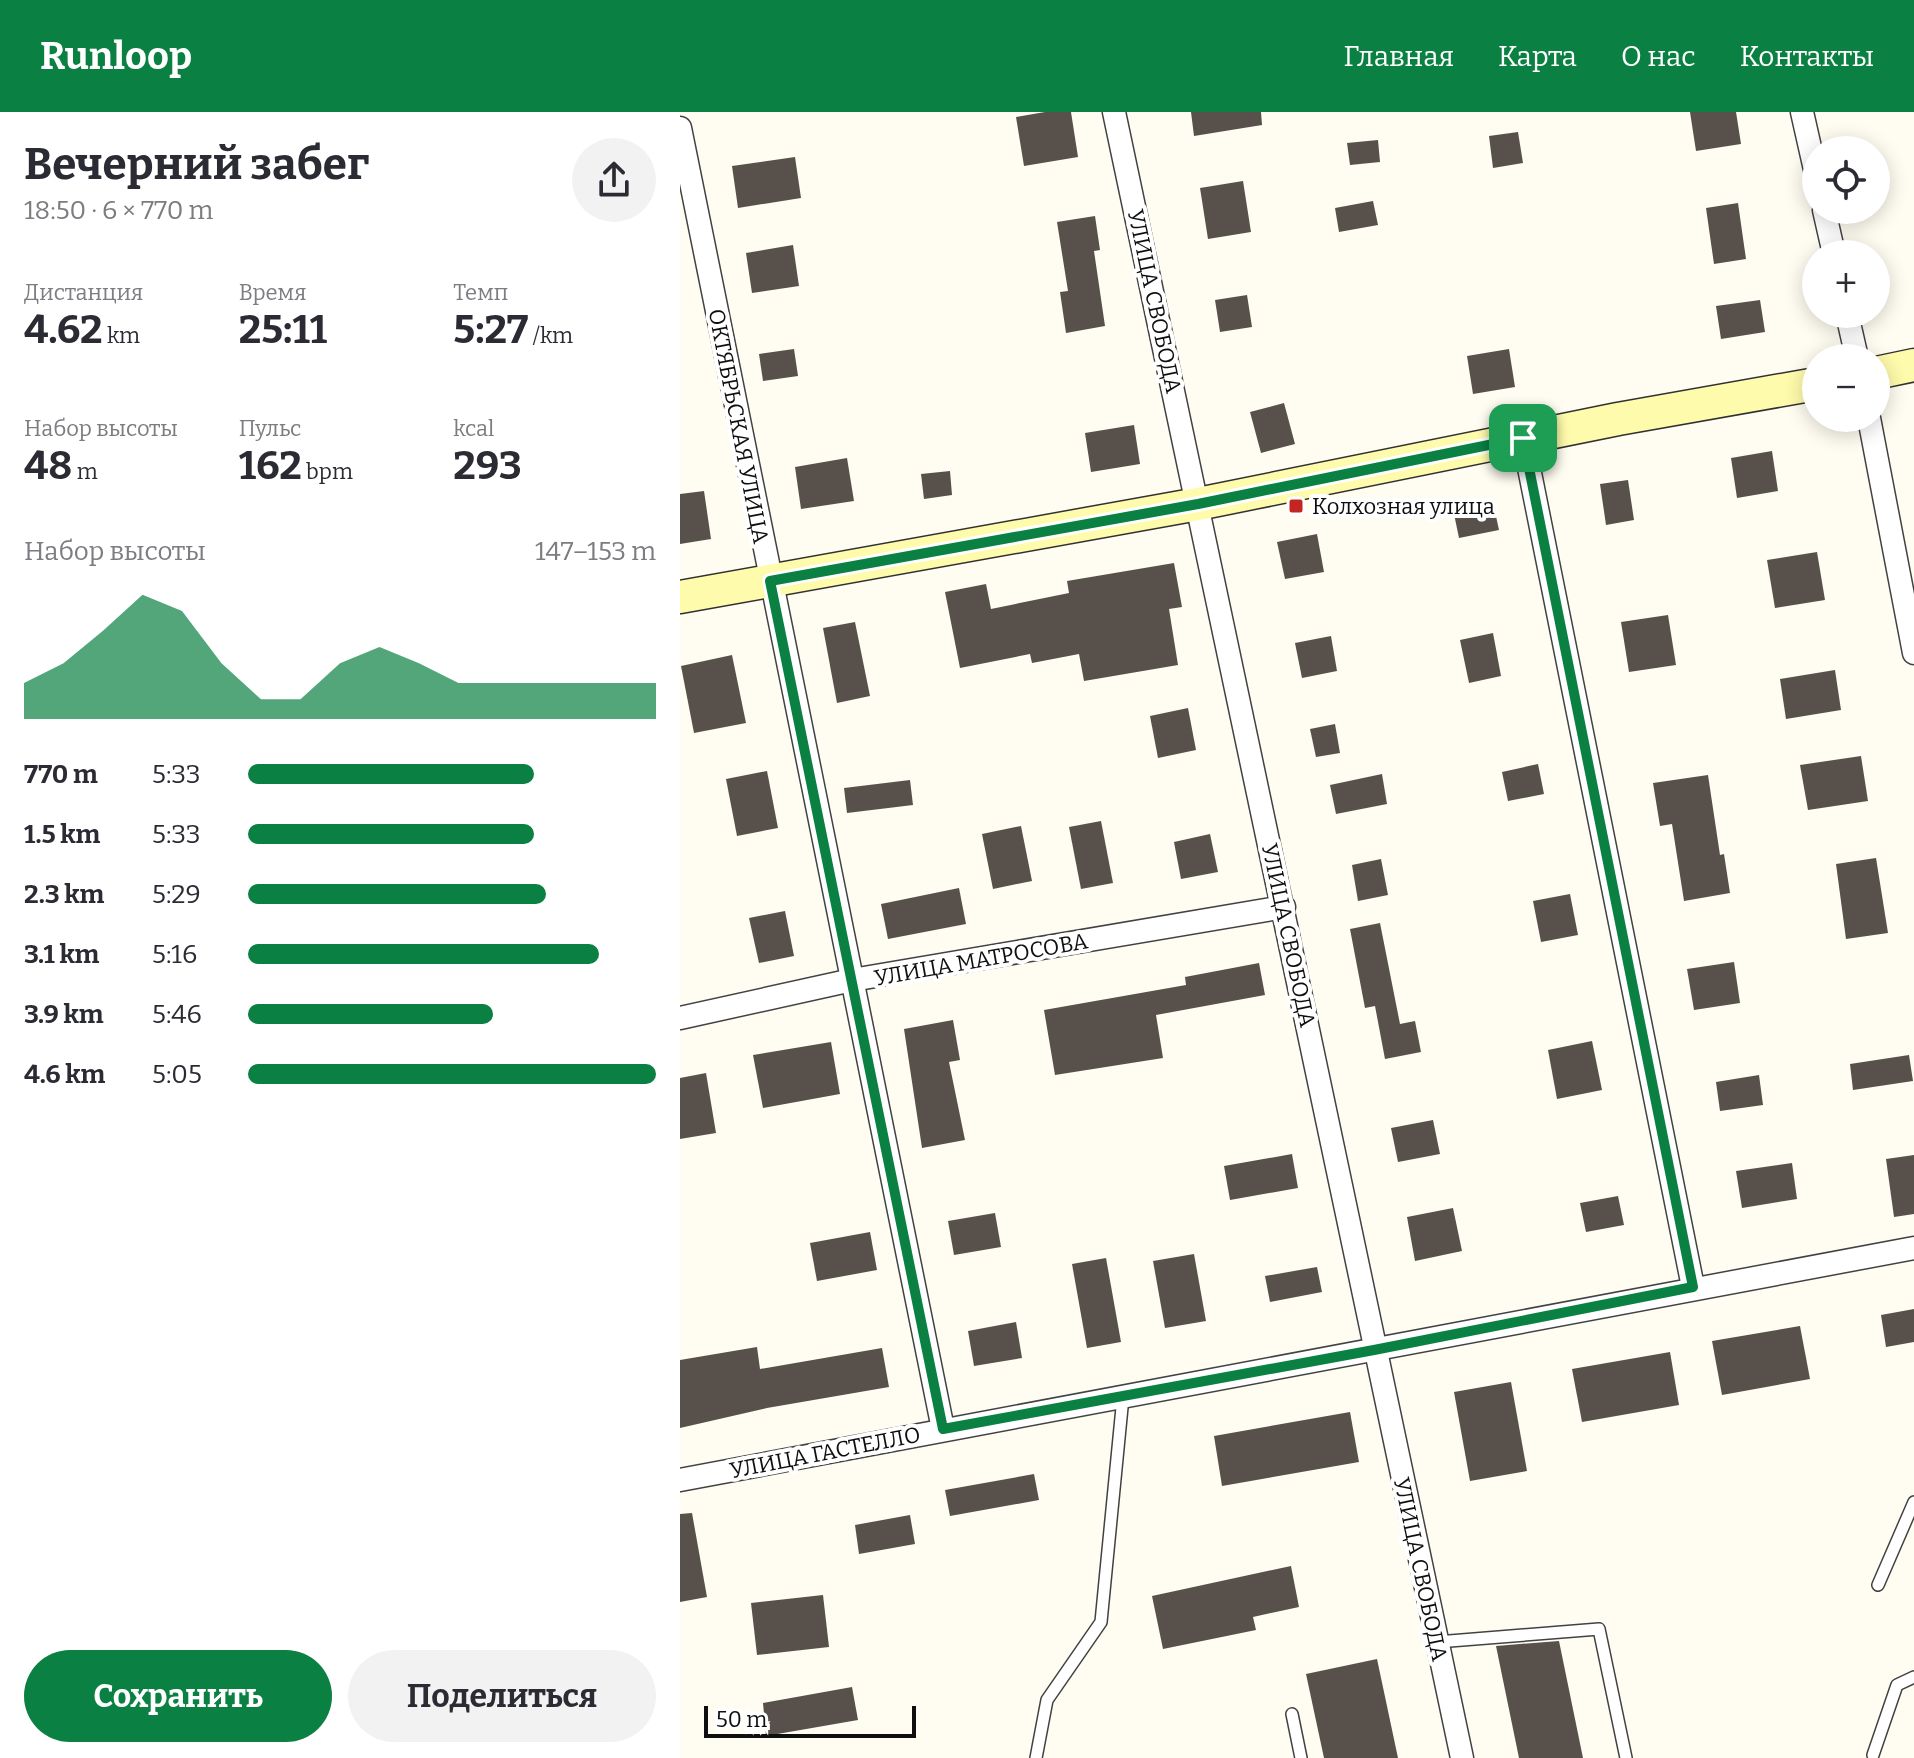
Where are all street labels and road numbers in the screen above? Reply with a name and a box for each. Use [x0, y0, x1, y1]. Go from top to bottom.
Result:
street label: УЛИЦА СВОБОДА [1122, 207, 1187, 396]
street label: ОКТЯБРЬСКАЯ УЛИЦА [703, 306, 775, 546]
street label: УЛИЦА СВОБОДА [1256, 841, 1321, 1030]
street label: УЛИЦА МАТРОСОВА [872, 927, 1090, 992]
street label: УЛИЦА ГАСТЕЛЛО [728, 1421, 923, 1484]
street label: УЛИЦА СВОБОДА [1388, 1475, 1453, 1664]

